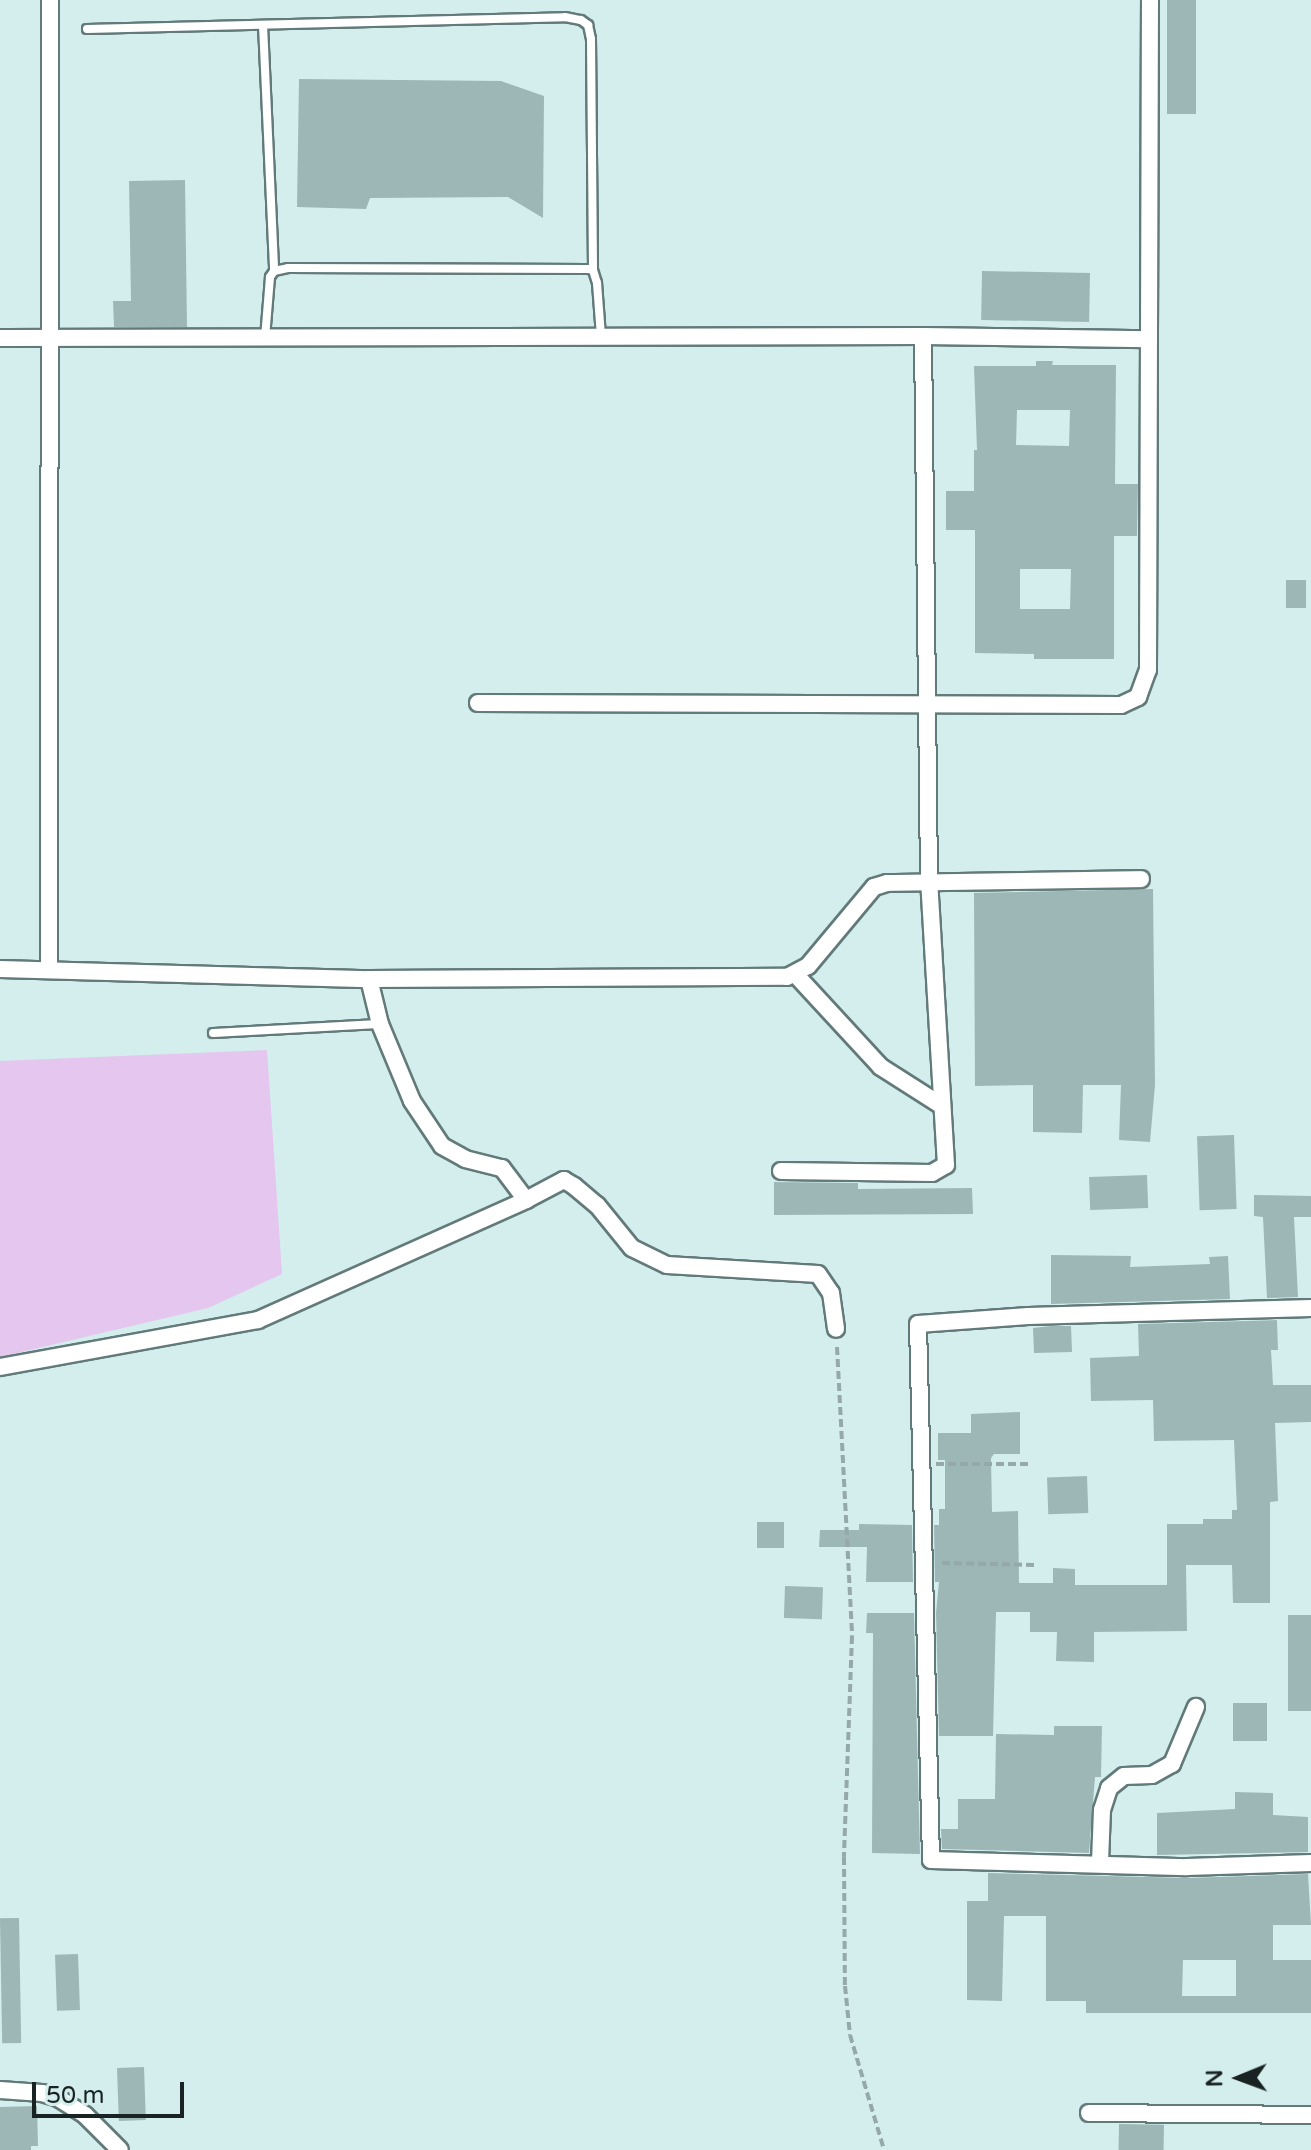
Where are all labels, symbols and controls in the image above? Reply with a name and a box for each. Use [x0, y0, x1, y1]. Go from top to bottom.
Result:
north arrow [1199, 2038, 1279, 2118]
scale bar [36, 2066, 188, 2116]
text: N [1202, 2069, 1228, 2087]
text: 50 m [46, 2081, 104, 2110]

